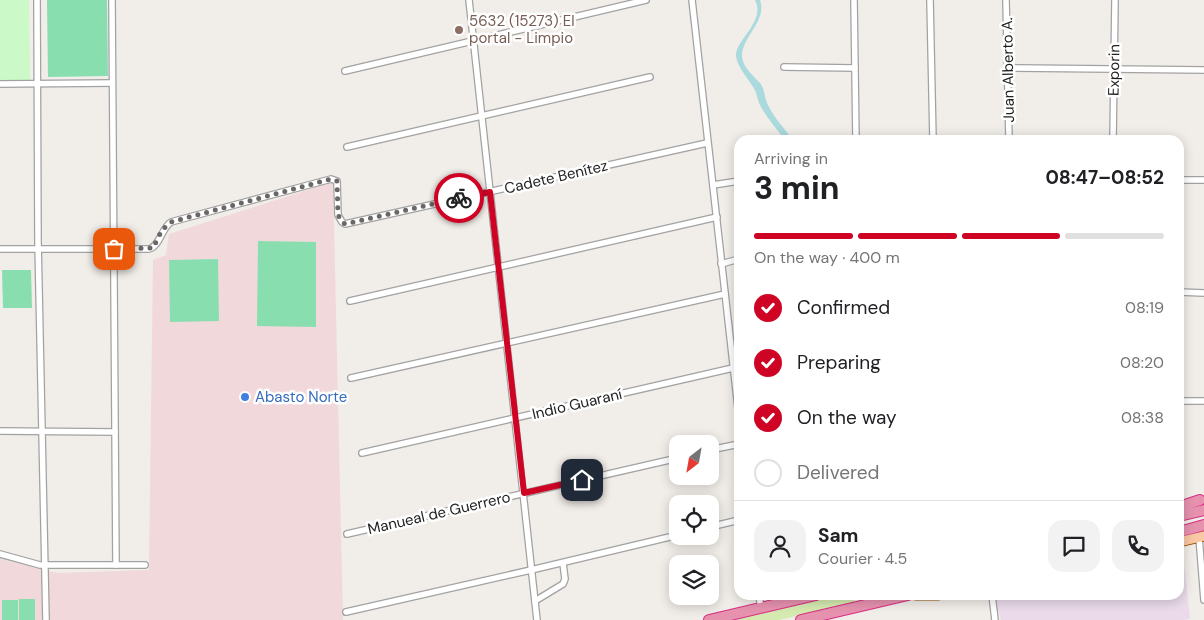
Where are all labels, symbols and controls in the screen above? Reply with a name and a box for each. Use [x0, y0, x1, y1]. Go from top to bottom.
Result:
place label: 5632 (15273) El portal - Limpio [469, 11, 575, 48]
street label: Juan Alberto A. [997, 17, 1019, 123]
marker: 5632 (15273) El portal - Limpio [453, 24, 465, 36]
street label: Exporin [1104, 44, 1124, 96]
text: Arriving in [754, 148, 828, 169]
street label: Cadete Benítez [502, 155, 610, 199]
text: 08:47–08:52 [1045, 165, 1164, 190]
text: 3 min [754, 167, 839, 209]
courier [434, 173, 484, 223]
icon: bike [445, 184, 473, 212]
pin [93, 228, 135, 270]
icon: bag [100, 235, 128, 263]
text: On the way · 400 m [754, 247, 900, 268]
icon: check [754, 294, 782, 322]
text: Confirmed [797, 295, 890, 320]
text: 08:19 [1125, 297, 1164, 318]
icon: check [754, 349, 782, 377]
text: Preparing [797, 350, 881, 375]
text: 08:20 [1120, 352, 1164, 373]
street label: Indio Guaraní [530, 384, 625, 424]
place label: Abasto Norte [255, 387, 347, 407]
marker: Abasto Norte [239, 391, 251, 403]
icon: check [754, 404, 782, 432]
text: On the way [797, 405, 897, 430]
text: 08:38 [1121, 407, 1164, 428]
north arrow [669, 435, 719, 485]
map controls [669, 435, 719, 605]
pin [561, 459, 603, 501]
text: Delivered [797, 460, 879, 485]
icon: home [568, 466, 596, 494]
street label: Manueal de Guerrero [366, 487, 512, 539]
button: locate [669, 495, 719, 545]
button: person [754, 520, 806, 572]
button: chat [1048, 520, 1100, 572]
button: phone [1112, 520, 1164, 572]
text: Sam [818, 523, 859, 548]
text: Courier · 4.5 [818, 548, 907, 569]
button: layers [669, 555, 719, 605]

